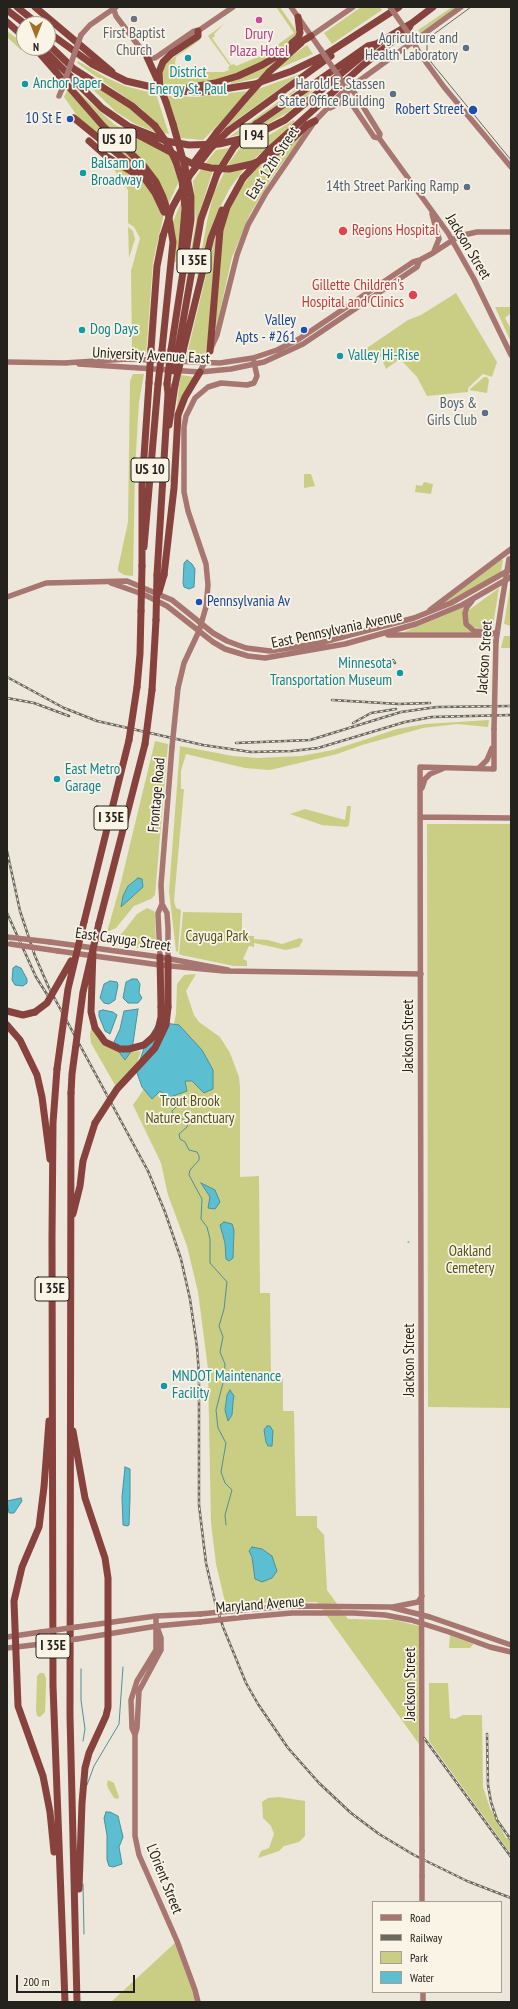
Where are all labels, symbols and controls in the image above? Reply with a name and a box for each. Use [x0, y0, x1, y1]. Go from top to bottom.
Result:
marker: First Baptist Church [129, 14, 139, 24]
marker: Drury Plaza Hotel [254, 15, 264, 25]
north arrow [16, 16, 56, 56]
place label: First Baptist Church [103, 25, 165, 60]
place label: Drury Plaza Hotel [229, 26, 289, 61]
place label: Agriculture and Health Laboratory [365, 30, 458, 65]
text: N [33, 40, 39, 54]
marker: Agriculture and Health Laboratory [461, 43, 471, 53]
marker: District Energy St. Paul [183, 53, 193, 63]
place label: District Energy St. Paul [149, 64, 227, 99]
place label: Anchor Paper [33, 75, 102, 93]
place label: Harold E. Stassen State Office Building [279, 76, 385, 111]
marker: Anchor Paper [20, 79, 30, 89]
marker: Harold E. Stassen State Office Building [388, 89, 398, 99]
place label: Robert Street [395, 101, 464, 119]
marker: Robert Street [467, 104, 479, 116]
place label: 10 St E [25, 110, 62, 128]
marker: 10 St E [65, 114, 75, 124]
street label: East 12th Street [243, 123, 303, 203]
road number: I 94 [240, 124, 268, 148]
road number: US 10 [98, 128, 136, 152]
place label: Balsam on Broadway [91, 155, 145, 190]
marker: Balsam on Broadway [78, 168, 88, 178]
place label: 14th Street Parking Ramp [326, 178, 459, 196]
marker: 14th Street Parking Ramp [462, 182, 472, 192]
street label: Jackson Street [441, 211, 495, 283]
place label: Regions Hospital [352, 222, 439, 240]
marker: Regions Hospital [337, 225, 349, 237]
road number: I 35E [177, 249, 211, 273]
place label: Gillette Children's Hospital and Clinics [302, 277, 404, 312]
marker: Gillette Children's Hospital and Clinics [407, 289, 419, 301]
place label: Valley Apts - #261 [235, 312, 296, 347]
place label: Dog Days [90, 321, 139, 339]
marker: Dog Days [77, 325, 87, 335]
marker: Valley Apts - #261 [299, 325, 309, 335]
street label: University Avenue East [92, 344, 210, 368]
place label: Valley Hi-Rise [348, 347, 419, 365]
marker: Valley Hi-Rise [335, 351, 345, 361]
place label: Boys & Girls Club [427, 395, 477, 430]
marker: Boys & Girls Club [480, 408, 490, 418]
road number: US 10 [131, 458, 169, 482]
place label: Pennsylvania Av [207, 593, 290, 611]
marker: Pennsylvania Av [194, 597, 204, 607]
street label: East Pennsylvania Avenue [270, 607, 404, 653]
street label: Jackson Street [473, 620, 497, 694]
place label: Minnesota Transportation Museum [270, 655, 392, 690]
marker: Minnesota Transportation Museum [395, 668, 405, 678]
street label: Frontage Road [145, 757, 169, 833]
place label: East Metro Garage [65, 761, 120, 796]
marker: East Metro Garage [52, 774, 62, 784]
road number: I 35E [94, 806, 128, 830]
street label: East Cayuga Street [74, 924, 172, 956]
park label: Cayuga Park [186, 928, 248, 946]
street label: Jackson Street [400, 999, 418, 1073]
park label: Trout Brook Nature Sanctuary [146, 1093, 234, 1128]
park label: Oakland Cemetery [446, 1243, 494, 1278]
road number: I 35E [35, 1277, 69, 1301]
street label: Jackson Street [401, 1323, 419, 1397]
place label: MNDOT Maintenance Facility [172, 1368, 281, 1403]
marker: MNDOT Maintenance Facility [159, 1381, 169, 1391]
street label: Maryland Avenue [215, 1593, 305, 1617]
road number: I 35E [36, 1634, 70, 1658]
street label: Jackson Street [402, 1647, 420, 1721]
street label: L'Orient Street [142, 1841, 186, 1917]
legend [372, 1901, 502, 1993]
text: Road [410, 1910, 430, 1925]
text: Railway [410, 1930, 442, 1945]
text: Park [410, 1950, 428, 1965]
scale bar [18, 1967, 137, 1993]
text: Water [410, 1970, 434, 1985]
text: 200 m [23, 1974, 50, 1989]

